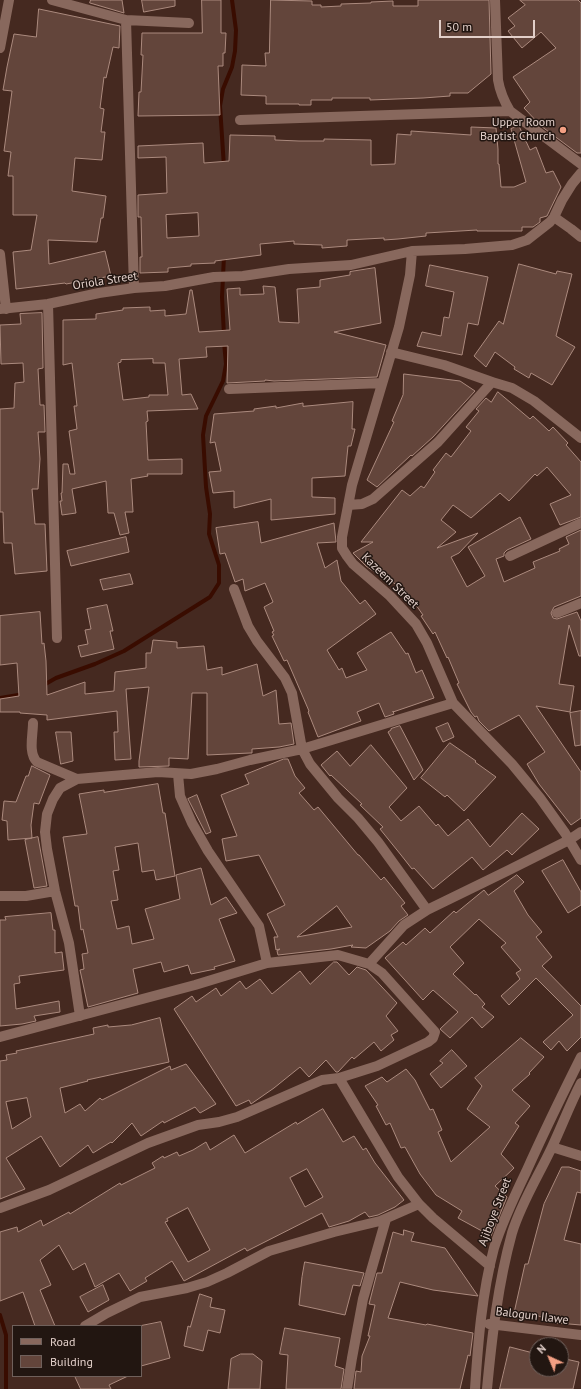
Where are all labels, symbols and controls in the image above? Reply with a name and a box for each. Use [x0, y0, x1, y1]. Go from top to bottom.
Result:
scale bar [441, 12, 537, 38]
text: 50 m [446, 19, 472, 34]
place label: Upper Room Baptist Church [480, 116, 555, 144]
marker: Upper Room Baptist Church [558, 125, 568, 135]
street label: Oriola Street [72, 269, 138, 293]
street label: Kazeem Street [358, 550, 422, 612]
street label: Ajiboye Street [475, 1176, 515, 1248]
street label: Balogun Ilawe [495, 1304, 569, 1328]
legend [12, 1325, 142, 1377]
text: Road [50, 1334, 75, 1349]
north arrow [529, 1337, 569, 1377]
text: N [534, 1342, 549, 1357]
text: Building [50, 1354, 93, 1369]

